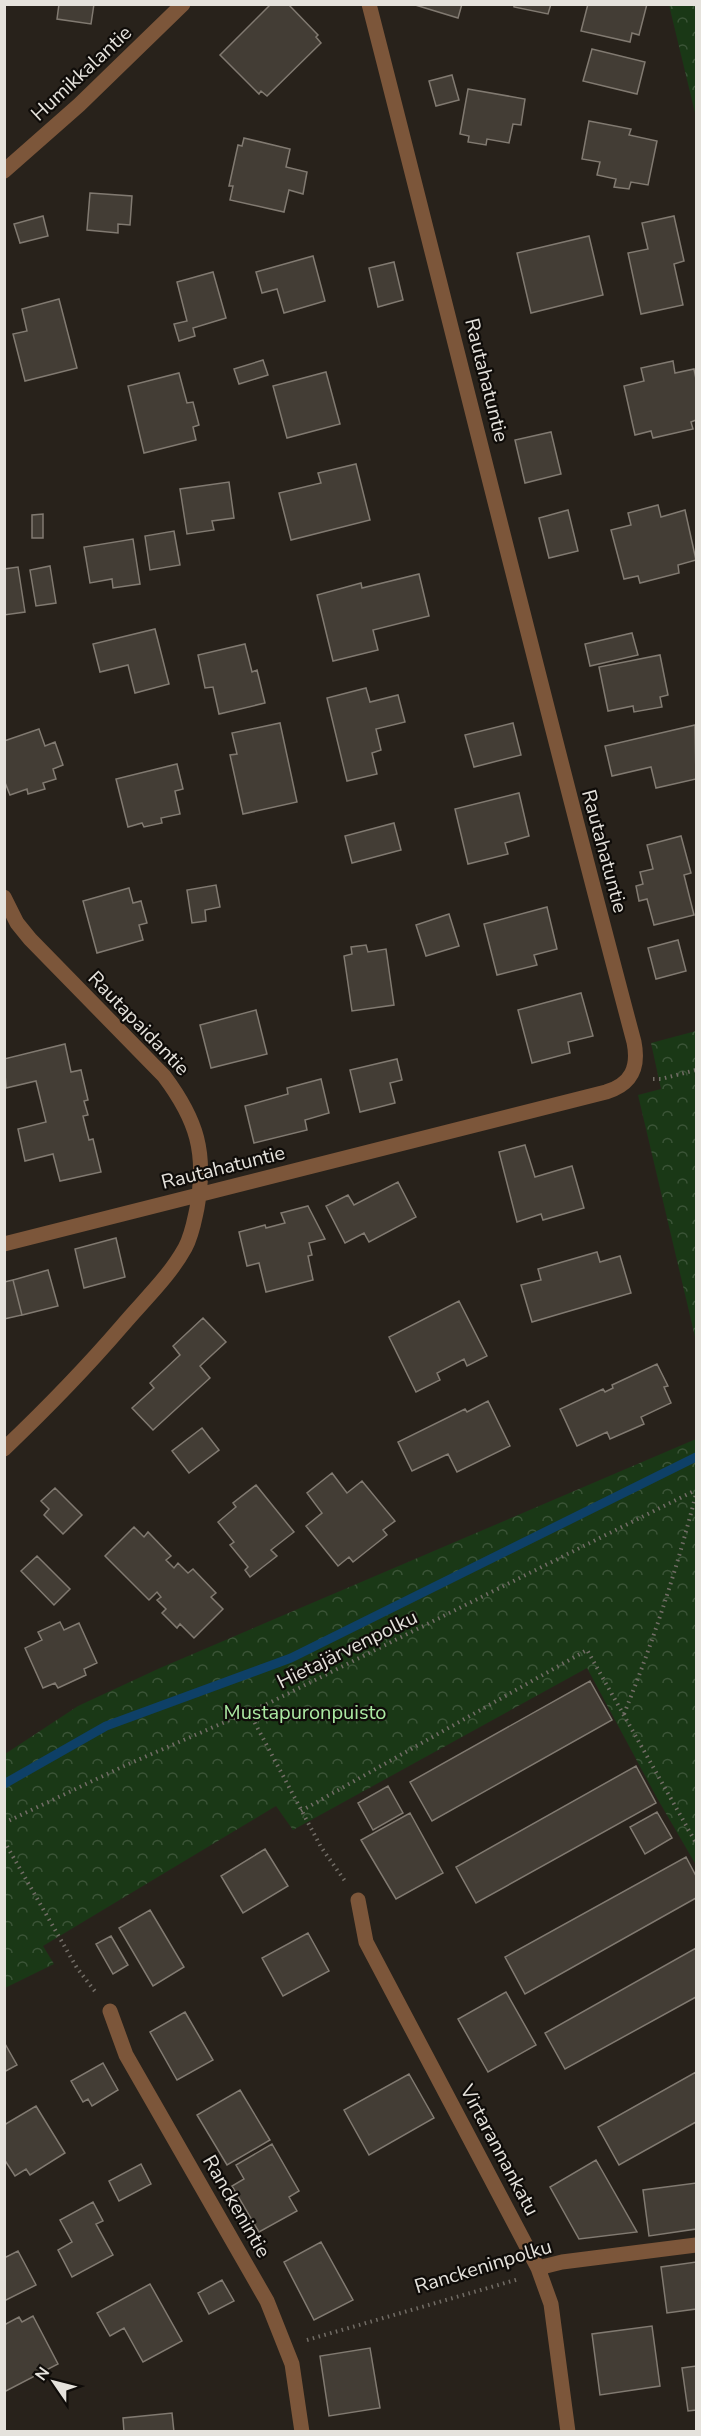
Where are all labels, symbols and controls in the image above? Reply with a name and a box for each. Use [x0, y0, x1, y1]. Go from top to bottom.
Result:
street label: Humikkalantie [25, 20, 138, 127]
street label: Rautahatuntie [458, 315, 515, 445]
street label: Rautahatuntie [575, 786, 634, 916]
street label: Rautapaidantie [82, 965, 195, 1081]
street label: Rautahatuntie [158, 1139, 288, 1196]
street label: Hietajärvenpolku [272, 1604, 422, 1695]
park label: Mustapuronpuisto [224, 1699, 386, 1726]
street label: Virtarannankatu [453, 2079, 545, 2220]
street label: Ranckenintie [196, 2150, 277, 2263]
street label: Ranckeninpolku [411, 2233, 555, 2300]
north arrow [24, 2352, 84, 2412]
text: N [30, 2363, 55, 2385]

